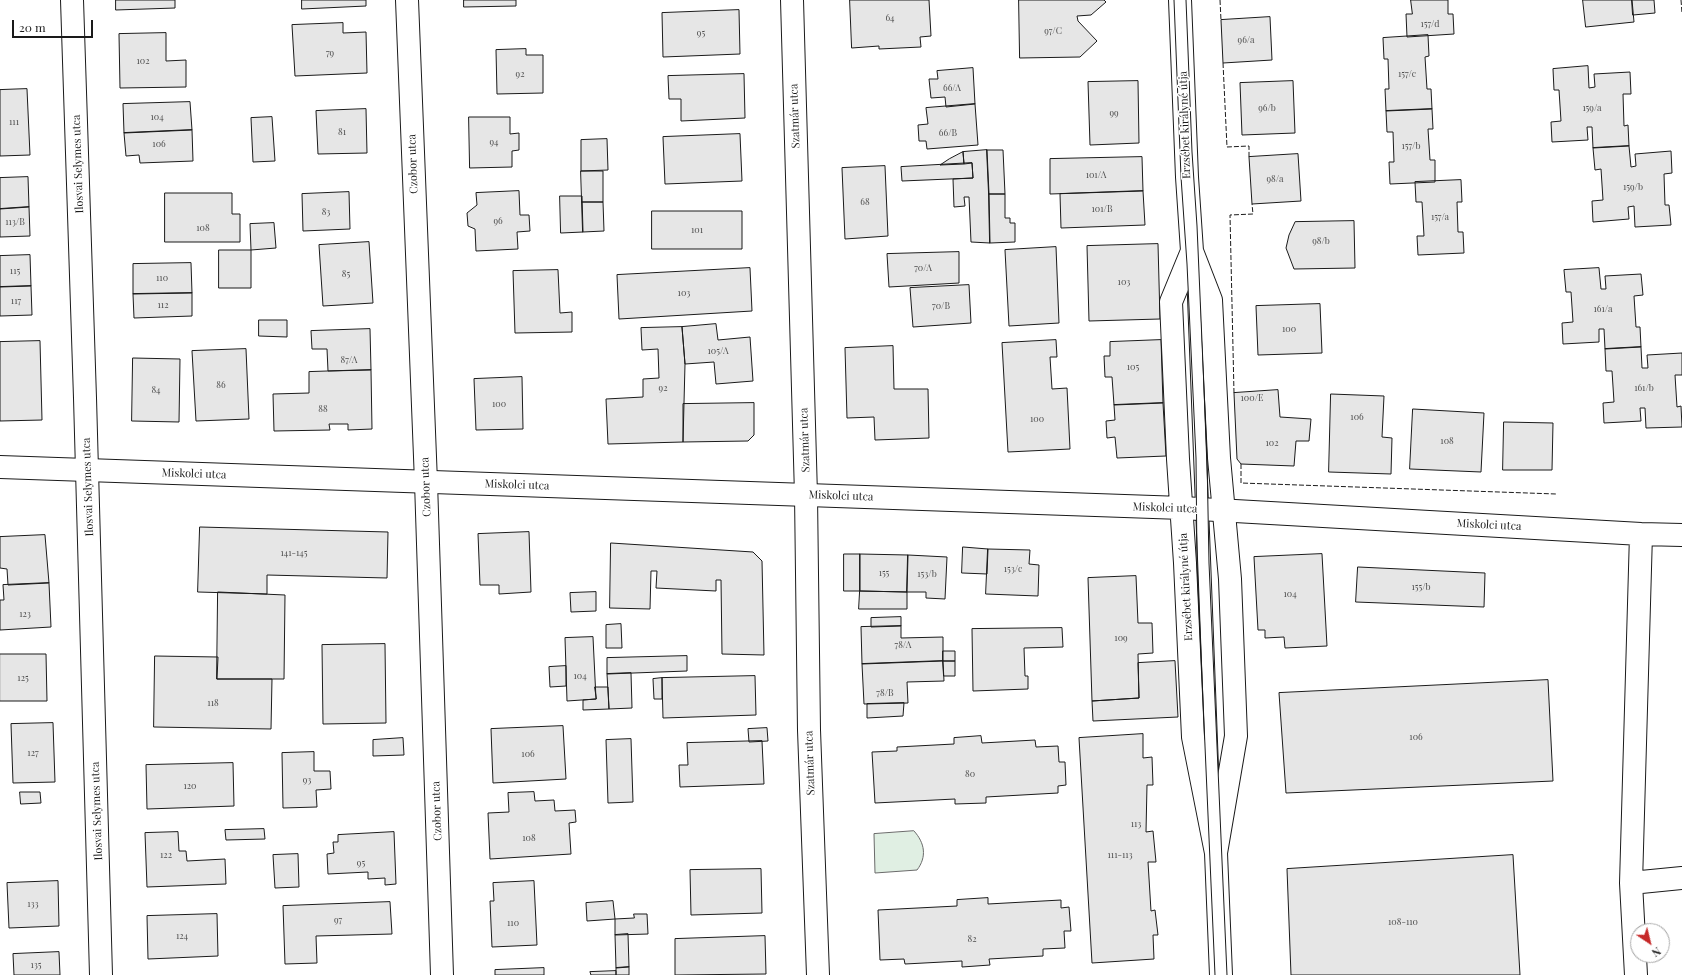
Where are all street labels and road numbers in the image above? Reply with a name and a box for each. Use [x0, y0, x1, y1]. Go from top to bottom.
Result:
street label: Erzsébet királyné útja [1177, 71, 1193, 179]
street label: Szatmár utca [787, 84, 803, 148]
street label: Ilosvai Selymes utca [70, 114, 86, 214]
street label: Czobor utca [405, 134, 421, 194]
street label: Szatmár utca [797, 408, 813, 472]
street label: Ilosvai Selymes utca [80, 437, 96, 537]
street label: Czobor utca [418, 457, 434, 517]
street label: Miskolci utca [161, 466, 227, 482]
street label: Miskolci utca [484, 477, 550, 493]
street label: Miskolci utca [808, 488, 874, 504]
street label: Miskolci utca [1132, 500, 1198, 516]
street label: Miskolci utca [1456, 517, 1522, 533]
street label: Erzsébet királyné útja [1177, 533, 1195, 641]
street label: Szatmár utca [802, 731, 818, 795]
street label: Ilosvai Selymes utca [89, 761, 105, 861]
street label: Czobor utca [429, 781, 445, 841]

